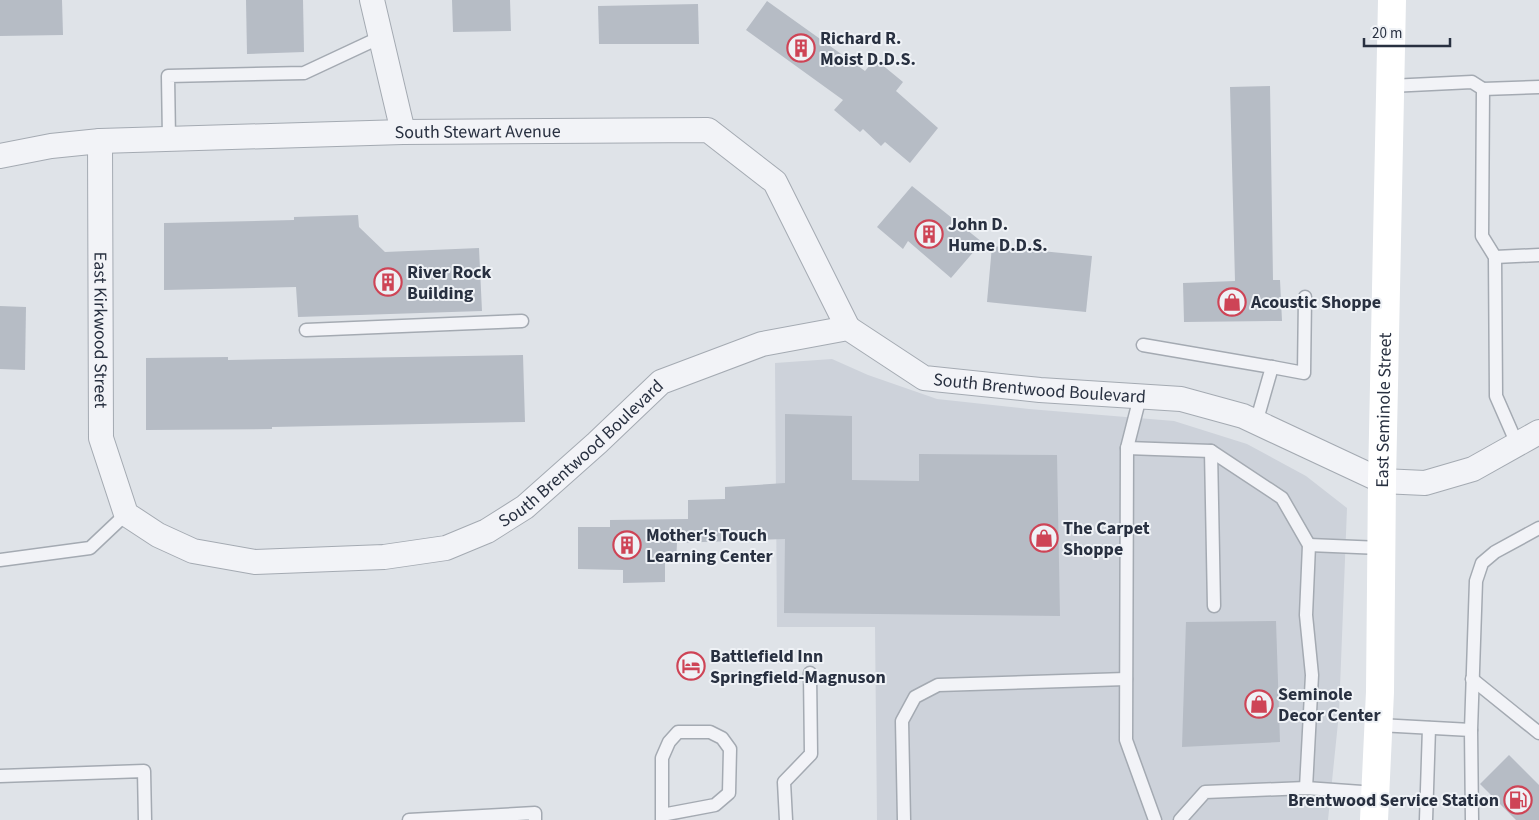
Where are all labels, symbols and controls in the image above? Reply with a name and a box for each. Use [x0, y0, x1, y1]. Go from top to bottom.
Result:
scale bar [1364, 15, 1450, 47]
text: 20 m [1372, 23, 1402, 44]
place label: Richard R. Moist D.D.S. [820, 26, 916, 72]
building icon: Richard R. Moist D.D.S. [786, 33, 816, 63]
street label: South Stewart Avenue [394, 119, 561, 145]
place label: John D. Hume D.D.S. [948, 212, 1048, 258]
building icon: John D. Hume D.D.S. [914, 219, 944, 249]
street label: East Kirkwood Street [87, 252, 113, 408]
place label: River Rock Building [407, 260, 492, 306]
building icon: River Rock Building [373, 267, 403, 297]
shop icon: Acoustic Shoppe [1217, 287, 1247, 317]
place label: Acoustic Shoppe [1250, 290, 1381, 315]
street label: East Seminole Street [1370, 332, 1398, 488]
street label: South Brentwood Boulevard [932, 367, 1147, 410]
street label: South Brentwood Boulevard [494, 374, 669, 534]
place label: The Carpet Shoppe [1063, 516, 1150, 562]
place label: Mother's Touch Learning Center [646, 523, 774, 569]
shop icon: The Carpet Shoppe [1029, 523, 1059, 553]
building icon: Mother's Touch Learning Center [612, 530, 642, 560]
place label: Battlefield Inn Springfield-Magnuson [710, 644, 886, 690]
hotel icon: Battlefield Inn Springfield-Magnuson [676, 651, 706, 681]
place label: Seminole Decor Center [1278, 682, 1381, 728]
shop icon: Seminole Decor Center [1244, 689, 1274, 719]
fuel station icon: Brentwood Service Station [1503, 785, 1533, 815]
place label: Brentwood Service Station [1288, 788, 1499, 813]

